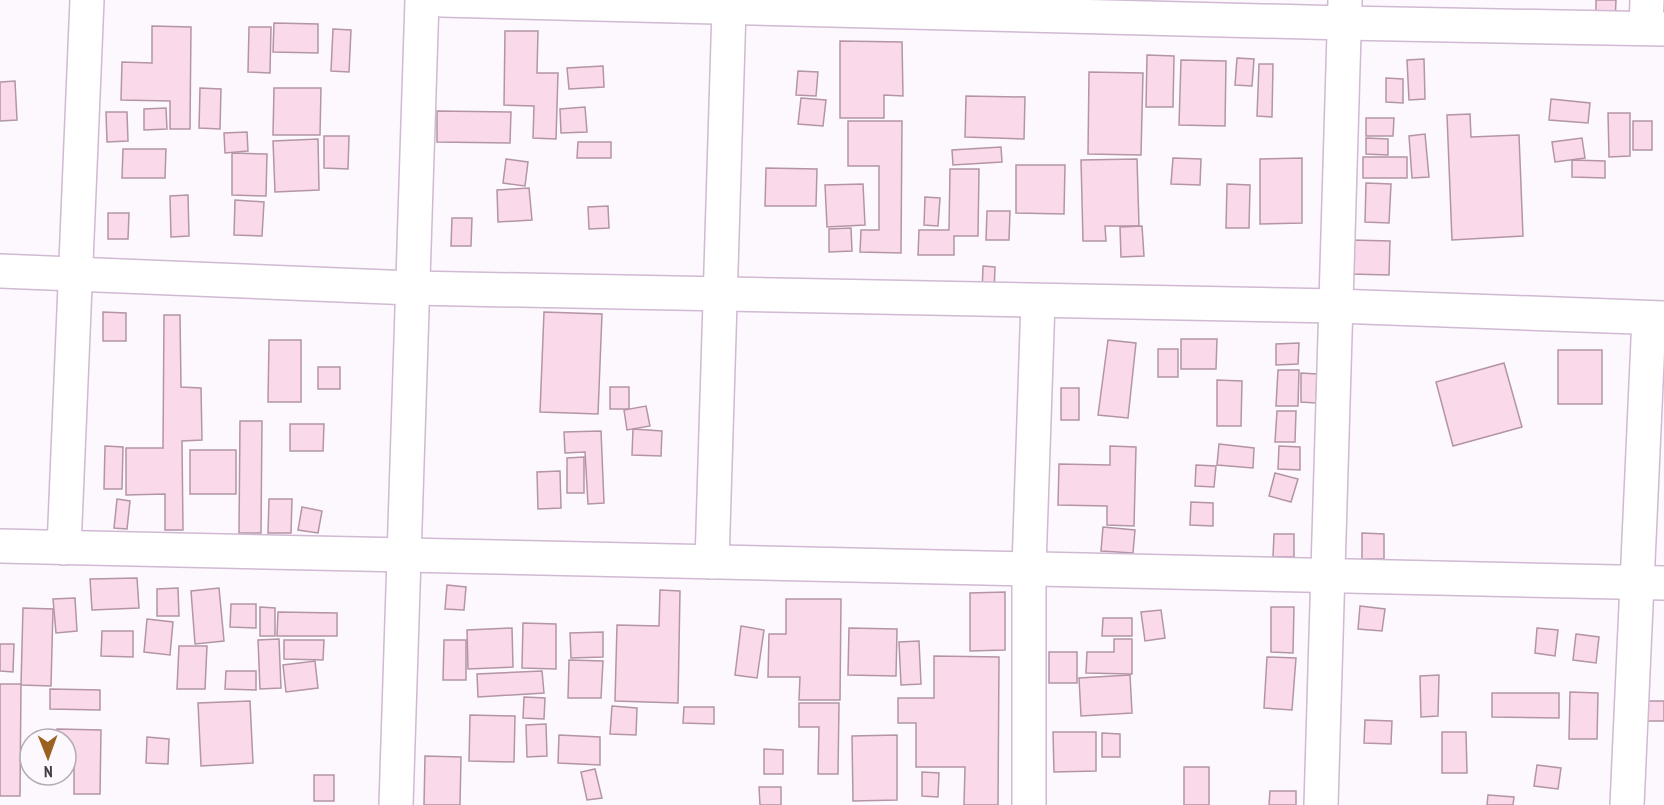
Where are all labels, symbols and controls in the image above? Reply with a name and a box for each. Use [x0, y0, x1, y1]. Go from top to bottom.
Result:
north arrow [18, 727, 78, 787]
text: N [44, 762, 53, 782]

